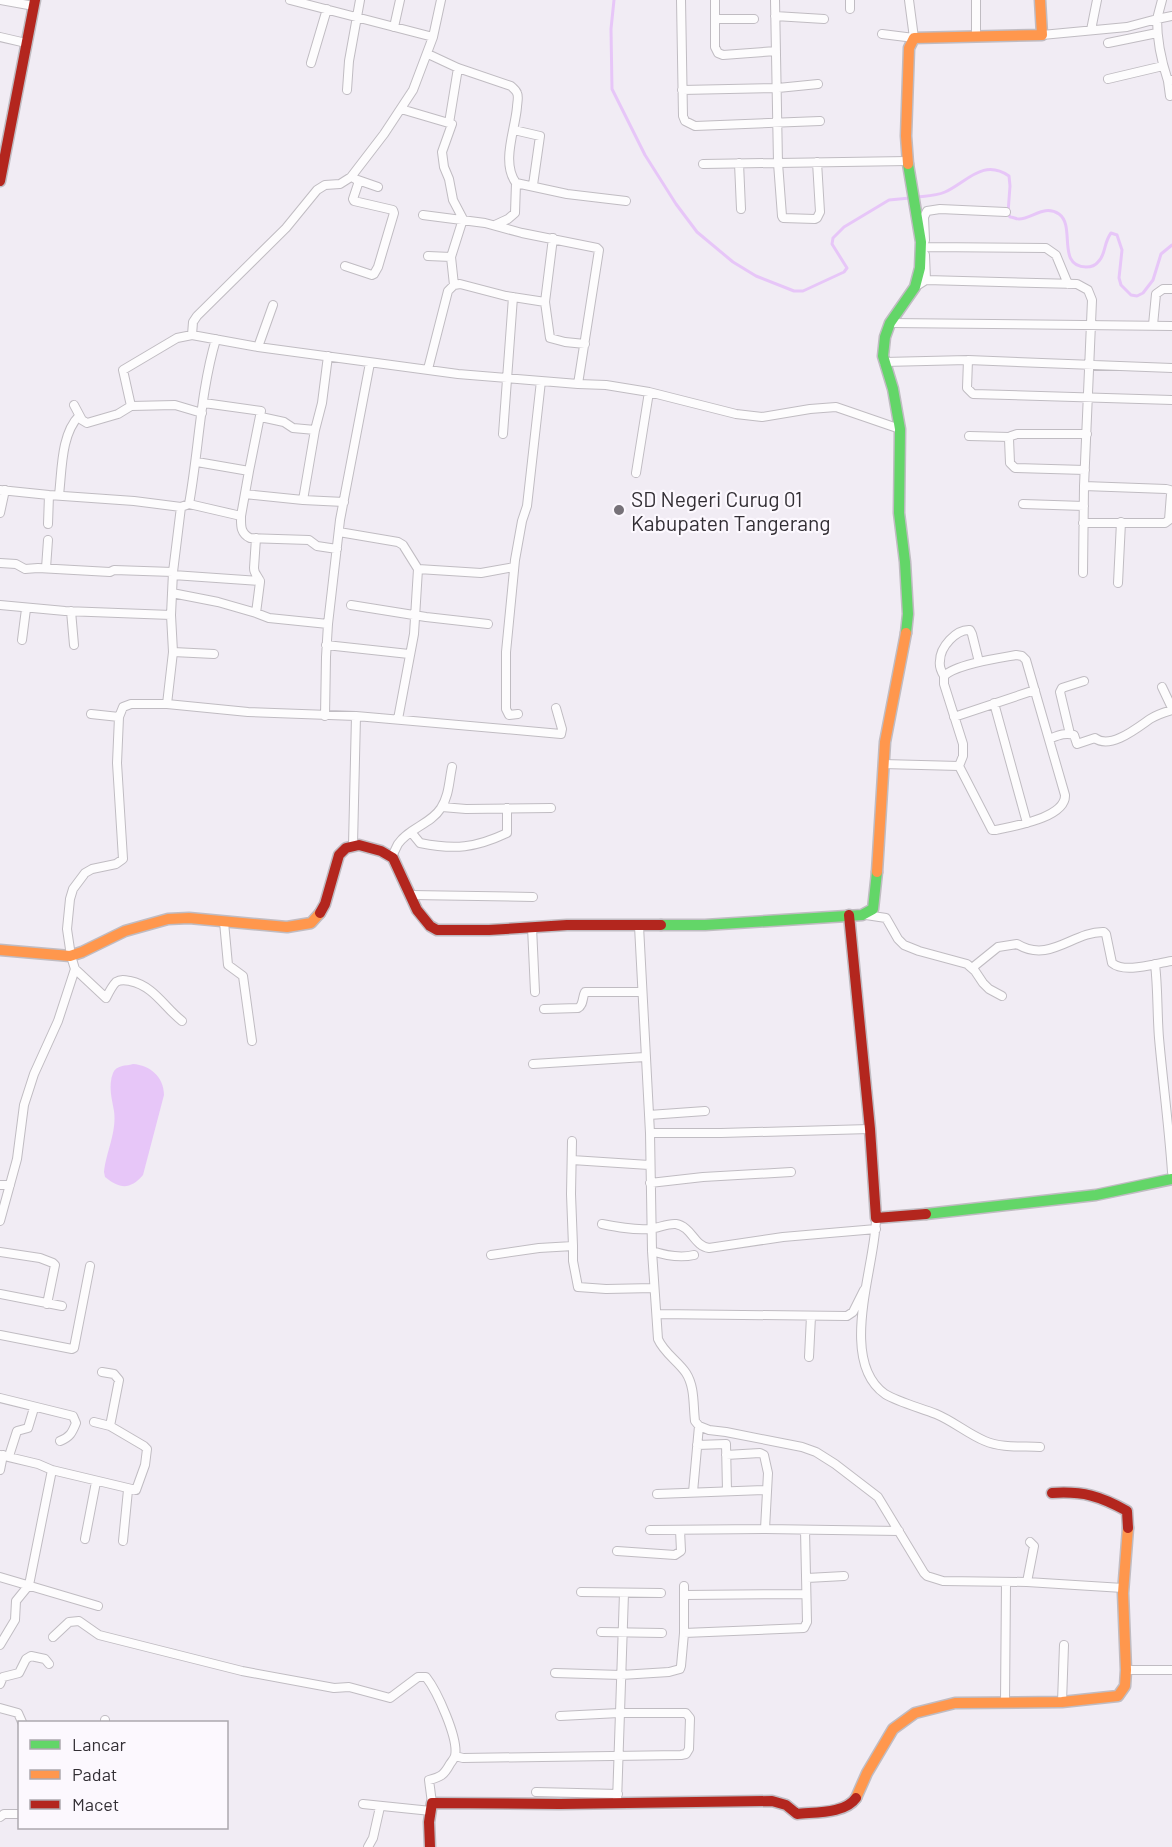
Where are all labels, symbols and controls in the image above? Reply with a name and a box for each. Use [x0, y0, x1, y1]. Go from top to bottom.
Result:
place label: SD Negeri Curug 01 Kabupaten Tangerang [631, 486, 831, 535]
marker: SD Negeri Curug 01 Kabupaten Tangerang [612, 503, 626, 517]
legend [18, 1721, 228, 1829]
text: Lancar [72, 1733, 127, 1755]
text: Padat [72, 1763, 117, 1785]
text: Macet [72, 1793, 119, 1815]

